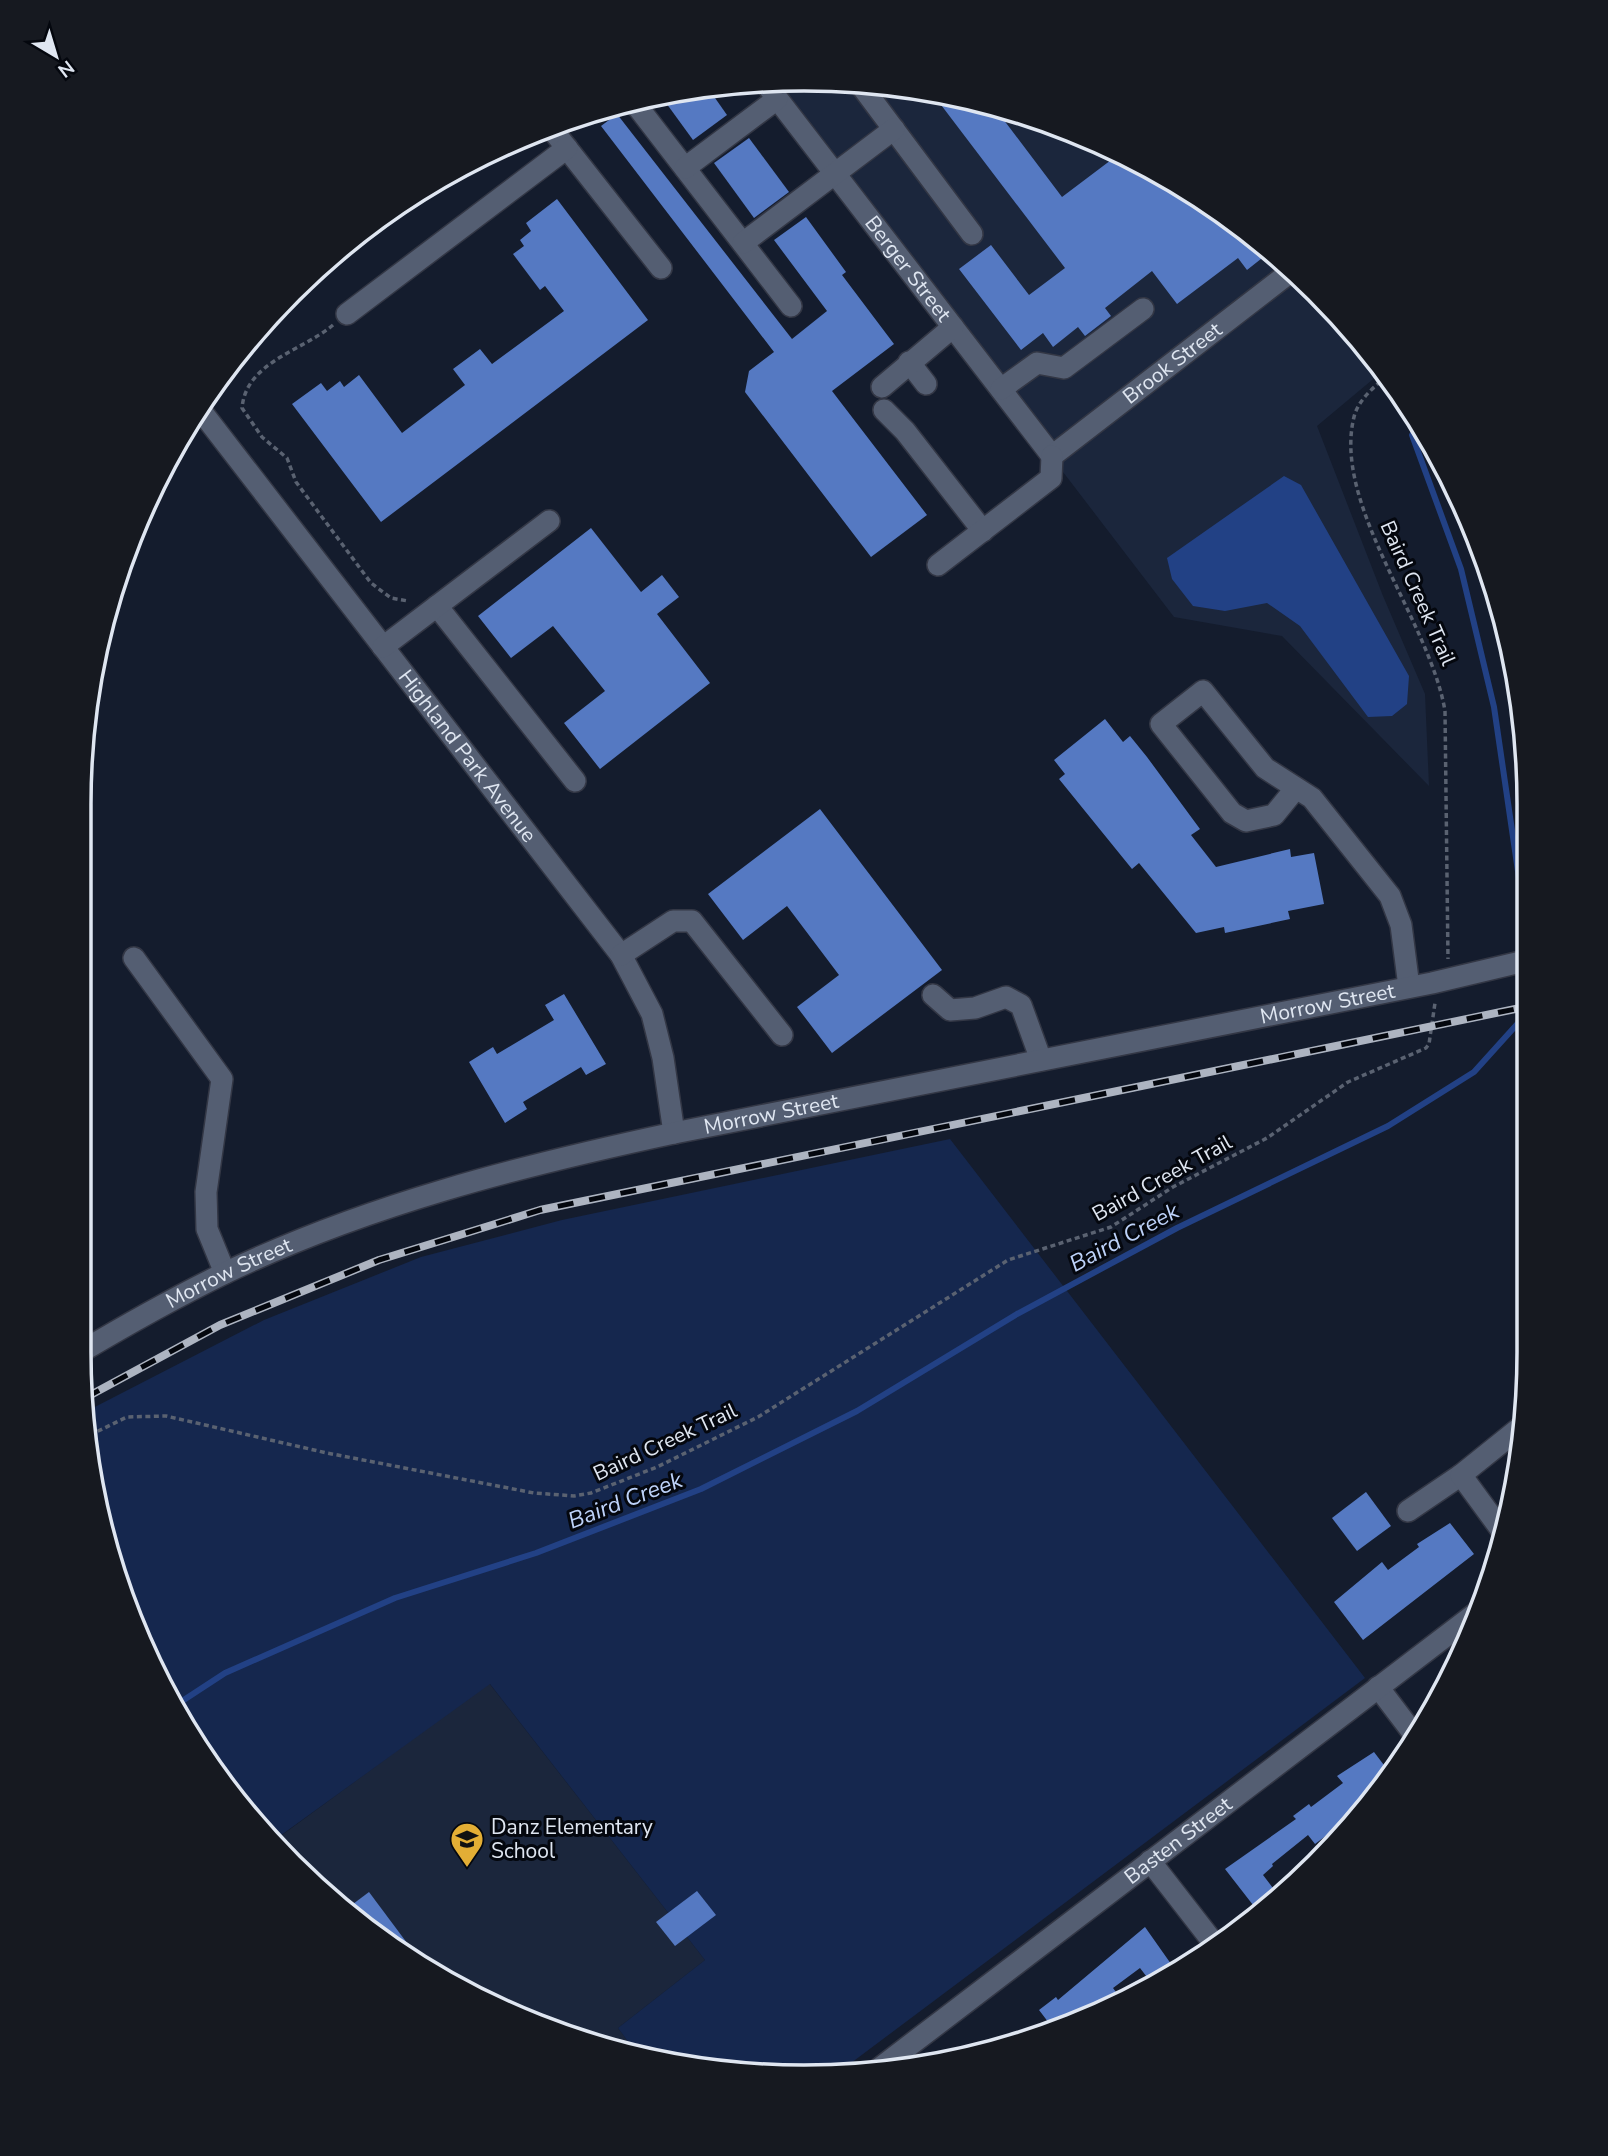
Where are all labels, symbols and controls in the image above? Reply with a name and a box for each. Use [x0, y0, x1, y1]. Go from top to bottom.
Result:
north arrow [21, 21, 91, 91]
text: N [52, 54, 79, 83]
street label: Berger Street [858, 210, 958, 328]
street label: Brook Street [1117, 316, 1228, 410]
street label: Baird Creek Trail [1374, 516, 1463, 671]
street label: Highland Park Avenue [392, 664, 543, 848]
street label: Morrow Street [1258, 977, 1398, 1031]
street label: Morrow Street [701, 1087, 841, 1141]
street label: Baird Creek Trail [1087, 1128, 1238, 1228]
water label: Baird Creek [1064, 1195, 1185, 1279]
street label: Morrow Street [161, 1231, 297, 1315]
street label: Baird Creek Trail [589, 1396, 742, 1488]
water label: Baird Creek [564, 1464, 687, 1536]
street label: Basten Street [1119, 1790, 1238, 1891]
place label: Danz Elementary School [491, 1813, 653, 1865]
school or university icon: Danz Elementary School [448, 1820, 486, 1869]

